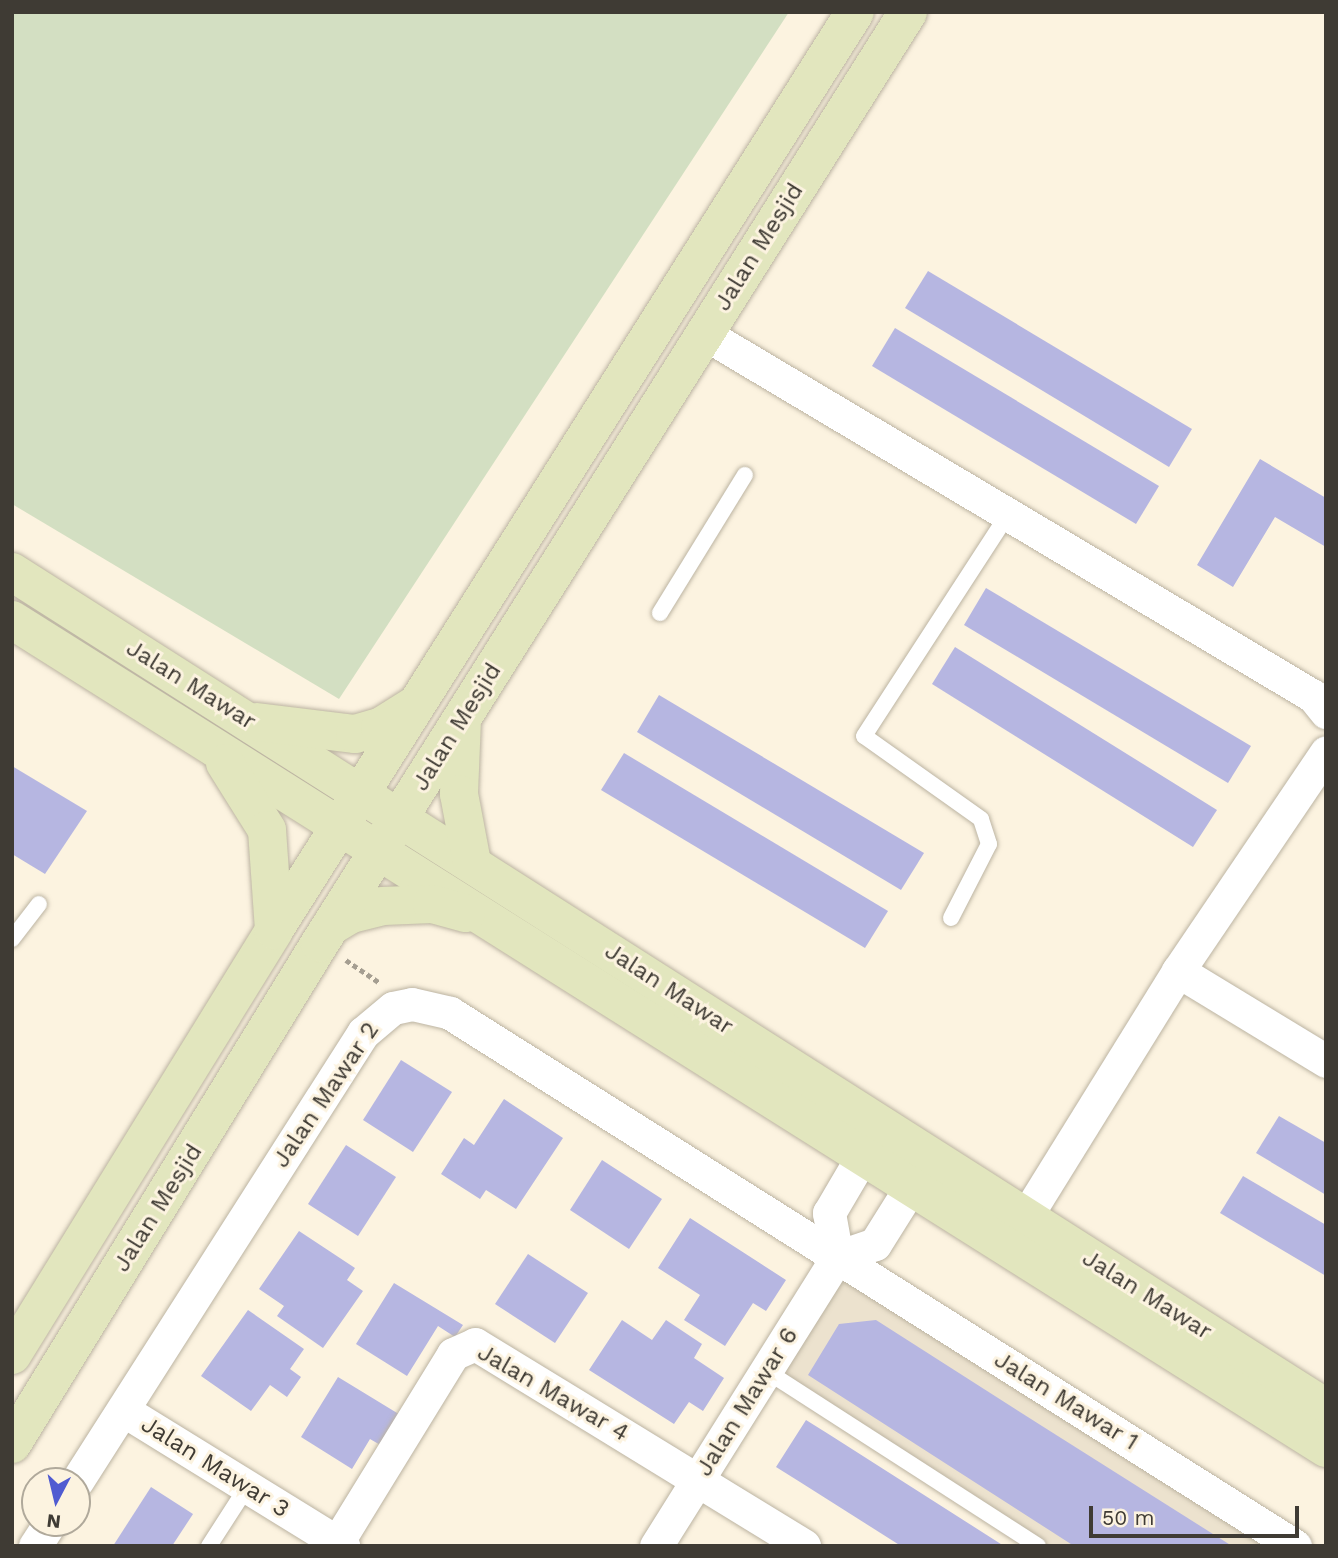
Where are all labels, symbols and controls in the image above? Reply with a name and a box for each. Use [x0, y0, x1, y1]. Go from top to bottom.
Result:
street label: Jalan Mesjid [708, 178, 810, 316]
street label: Jalan Mawar [121, 634, 261, 736]
street label: Jalan Mesjid [406, 658, 508, 796]
street label: Jalan Mawar [599, 937, 739, 1041]
street label: Jalan Mawar 2 [267, 1017, 385, 1173]
street label: Jalan Mesjid [107, 1139, 209, 1277]
street label: Jalan Mawar [1077, 1244, 1217, 1346]
street label: Jalan Mawar 6 [690, 1322, 804, 1482]
street label: Jalan Mawar 4 [472, 1338, 634, 1448]
street label: Jalan Mawar 1 [988, 1345, 1144, 1457]
street label: Jalan Mawar 3 [135, 1410, 295, 1524]
north arrow [21, 1467, 91, 1537]
scale bar [1093, 1492, 1303, 1536]
text: 50 m [1102, 1505, 1154, 1530]
text: N [45, 1509, 62, 1534]

